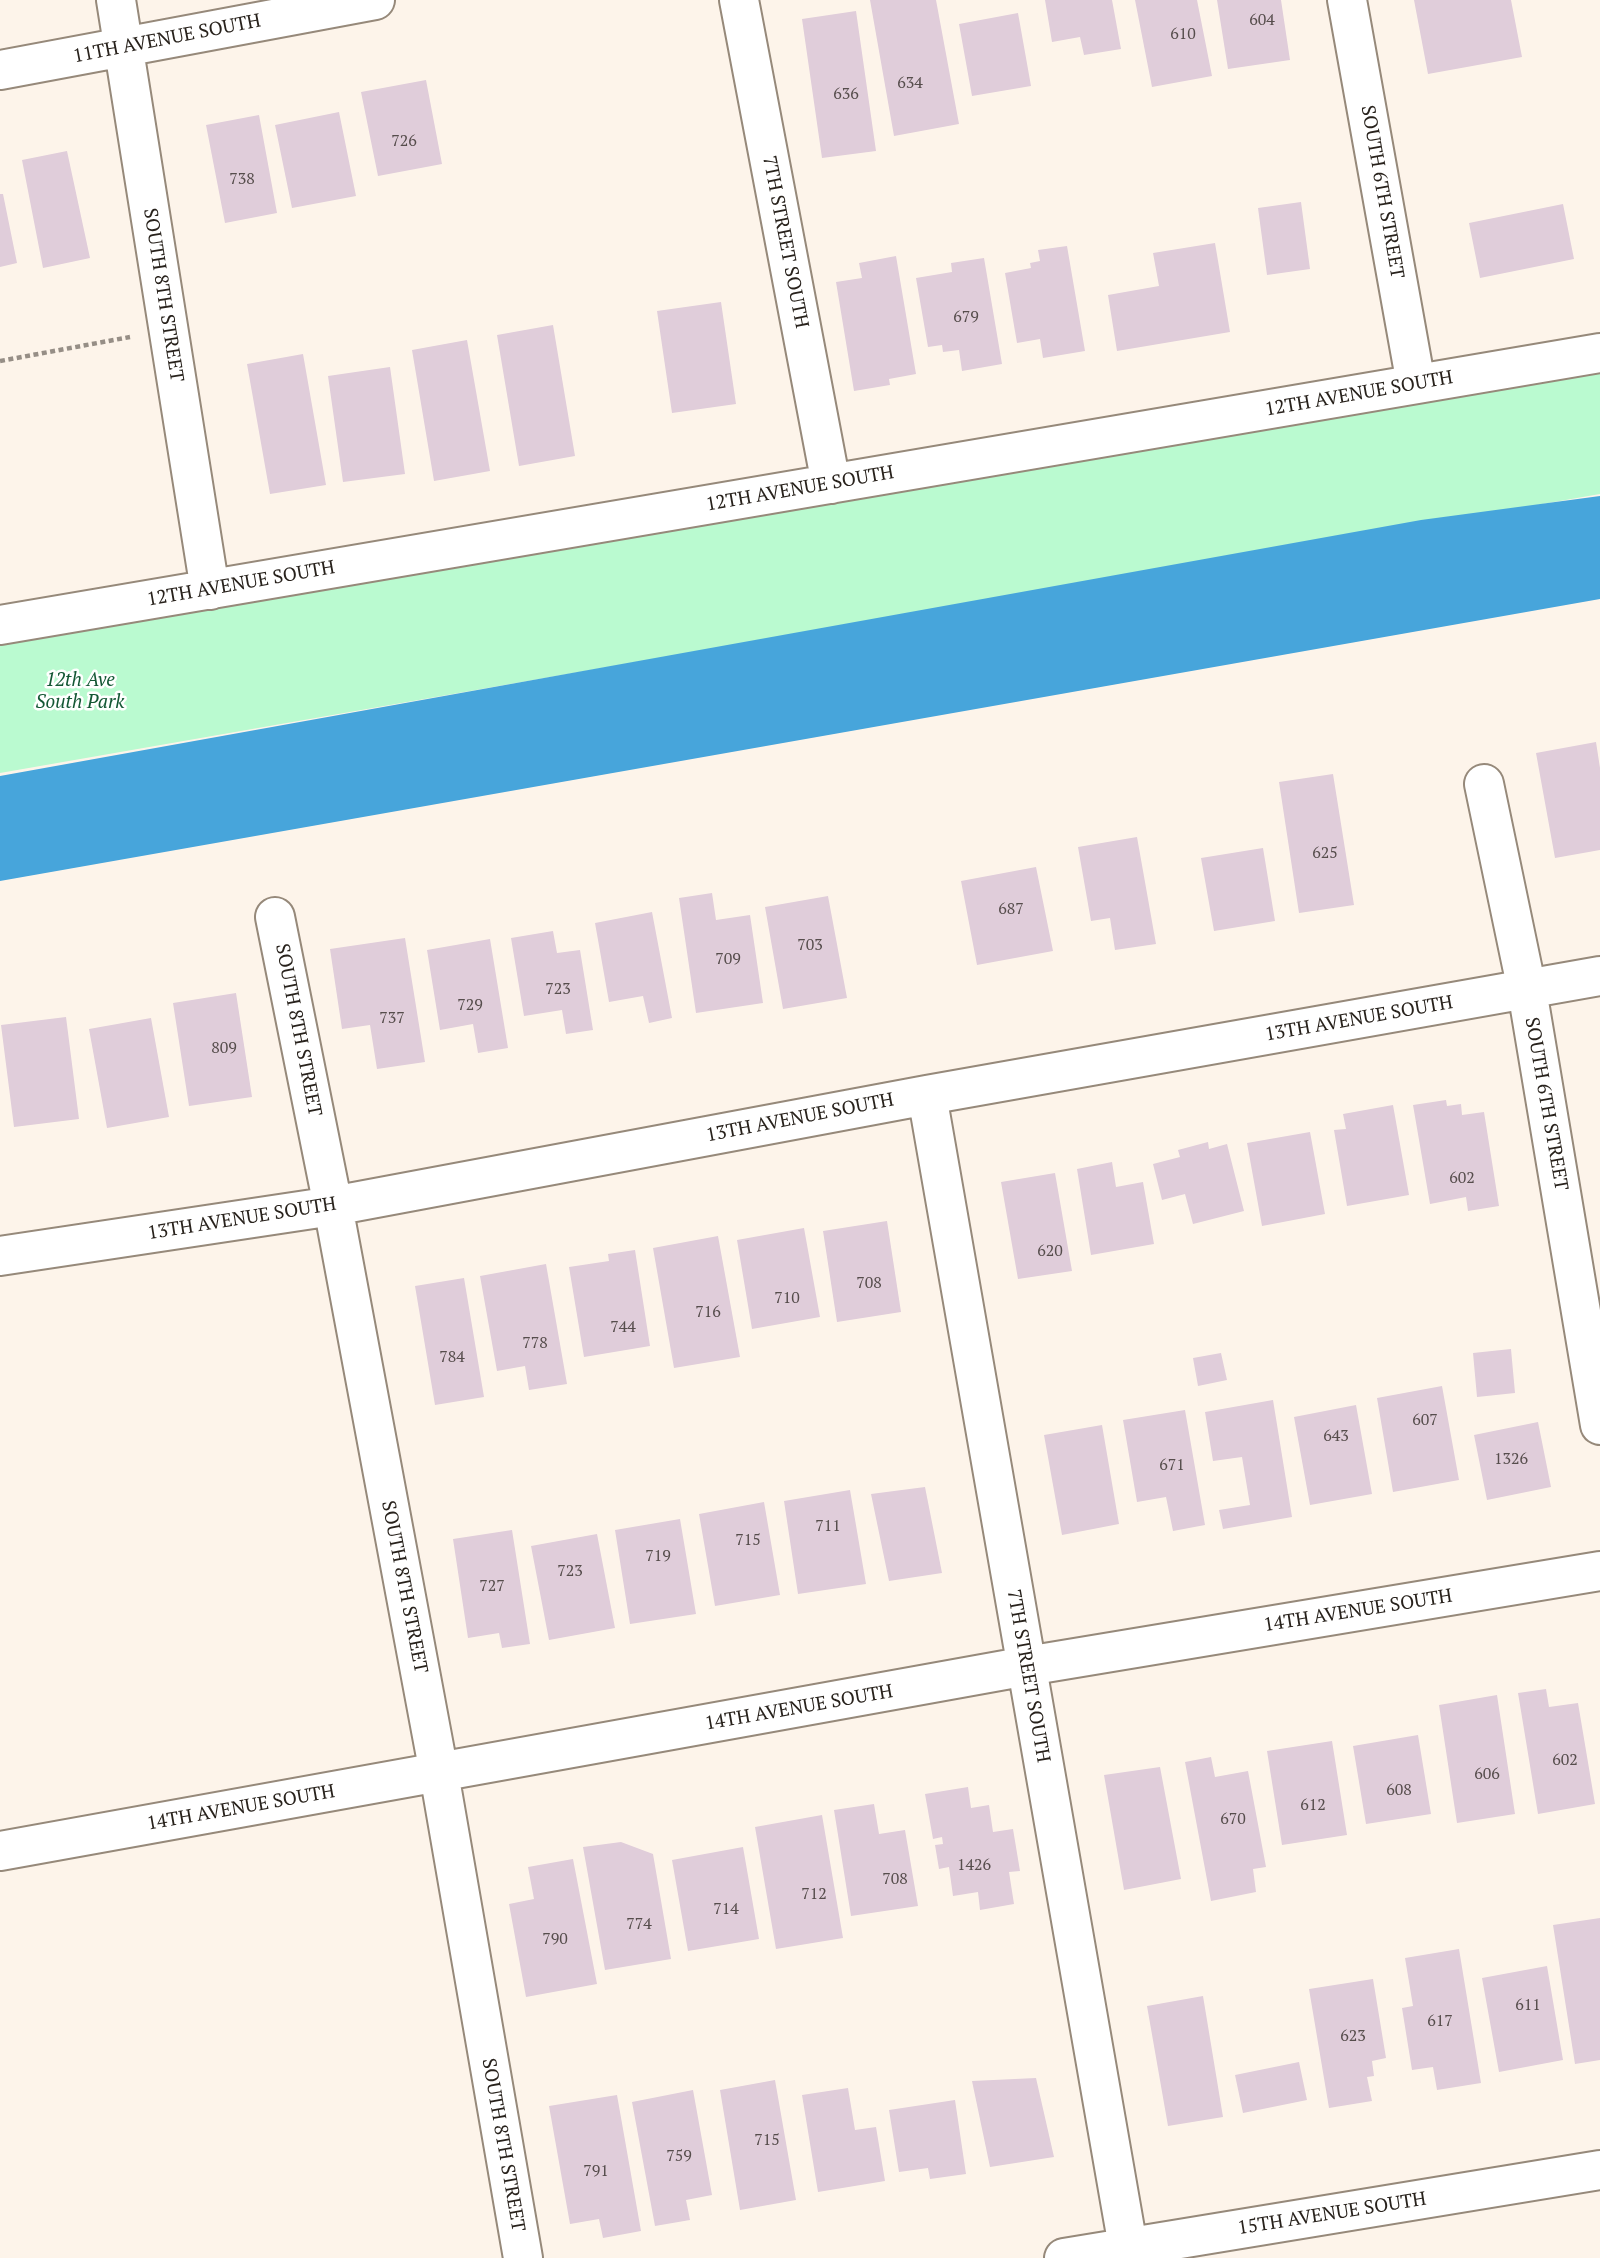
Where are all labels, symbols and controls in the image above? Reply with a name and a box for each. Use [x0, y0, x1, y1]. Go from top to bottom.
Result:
street label: 11TH AVENUE SOUTH [71, 10, 263, 68]
house number: 604 [1249, 10, 1275, 30]
house number: 610 [1170, 24, 1196, 44]
house number: 634 [897, 73, 923, 93]
house number: 636 [833, 84, 859, 104]
street label: SOUTH 6TH STREET [1356, 104, 1408, 280]
house number: 726 [391, 131, 417, 151]
street label: 7TH STREET SOUTH [757, 154, 813, 330]
house number: 738 [229, 169, 255, 189]
street label: SOUTH 8TH STREET [138, 207, 188, 383]
house number: 679 [953, 307, 979, 327]
street label: 12TH AVENUE SOUTH [1263, 366, 1455, 422]
street label: 12TH AVENUE SOUTH [704, 461, 896, 517]
street label: 12TH AVENUE SOUTH [145, 556, 337, 612]
park label: 12th Ave South Park [36, 670, 124, 714]
house number: 625 [1312, 843, 1338, 863]
house number: 687 [998, 899, 1024, 919]
house number: 703 [797, 935, 823, 955]
street label: SOUTH 8TH STREET [270, 942, 326, 1118]
house number: 709 [715, 949, 741, 969]
house number: 723 [545, 979, 571, 999]
street label: 13TH AVENUE SOUTH [1263, 991, 1455, 1047]
house number: 729 [457, 995, 483, 1015]
house number: 737 [379, 1008, 405, 1028]
street label: SOUTH 6TH STREET [1520, 1016, 1572, 1192]
house number: 809 [211, 1038, 237, 1058]
street label: 13TH AVENUE SOUTH [704, 1089, 896, 1147]
house number: 602 [1449, 1168, 1475, 1188]
street label: 13TH AVENUE SOUTH [146, 1193, 338, 1245]
house number: 620 [1037, 1241, 1063, 1261]
house number: 708 [856, 1273, 882, 1293]
house number: 710 [774, 1288, 800, 1308]
house number: 716 [695, 1302, 721, 1322]
house number: 744 [610, 1317, 636, 1337]
house number: 778 [522, 1333, 548, 1353]
house number: 784 [439, 1347, 465, 1367]
house number: 607 [1412, 1410, 1438, 1430]
house number: 643 [1323, 1426, 1349, 1446]
house number: 1326 [1494, 1449, 1528, 1469]
house number: 671 [1159, 1455, 1185, 1475]
street label: SOUTH 8TH STREET [376, 1499, 432, 1675]
house number: 711 [815, 1516, 841, 1536]
house number: 715 [735, 1530, 761, 1550]
house number: 719 [645, 1546, 671, 1566]
house number: 723 [557, 1561, 583, 1581]
house number: 727 [479, 1576, 505, 1596]
street label: 14TH AVENUE SOUTH [1262, 1585, 1454, 1637]
street label: 7TH STREET SOUTH [1002, 1588, 1054, 1764]
street label: 14TH AVENUE SOUTH [703, 1680, 895, 1736]
house number: 602 [1552, 1750, 1578, 1770]
house number: 606 [1474, 1764, 1500, 1784]
street label: 14TH AVENUE SOUTH [145, 1780, 337, 1836]
house number: 608 [1386, 1780, 1412, 1800]
house number: 612 [1300, 1795, 1326, 1815]
house number: 670 [1220, 1809, 1246, 1829]
house number: 1426 [957, 1855, 991, 1875]
house number: 708 [882, 1869, 908, 1889]
house number: 712 [801, 1884, 827, 1904]
house number: 714 [713, 1899, 739, 1919]
house number: 774 [626, 1914, 652, 1934]
house number: 790 [542, 1929, 568, 1949]
house number: 611 [1515, 1995, 1541, 2015]
house number: 617 [1427, 2011, 1453, 2031]
house number: 623 [1340, 2026, 1366, 2046]
street label: SOUTH 8TH STREET [477, 2057, 529, 2233]
house number: 715 [754, 2130, 780, 2150]
house number: 759 [666, 2146, 692, 2166]
house number: 791 [583, 2161, 609, 2181]
street label: 15TH AVENUE SOUTH [1236, 2188, 1428, 2240]

